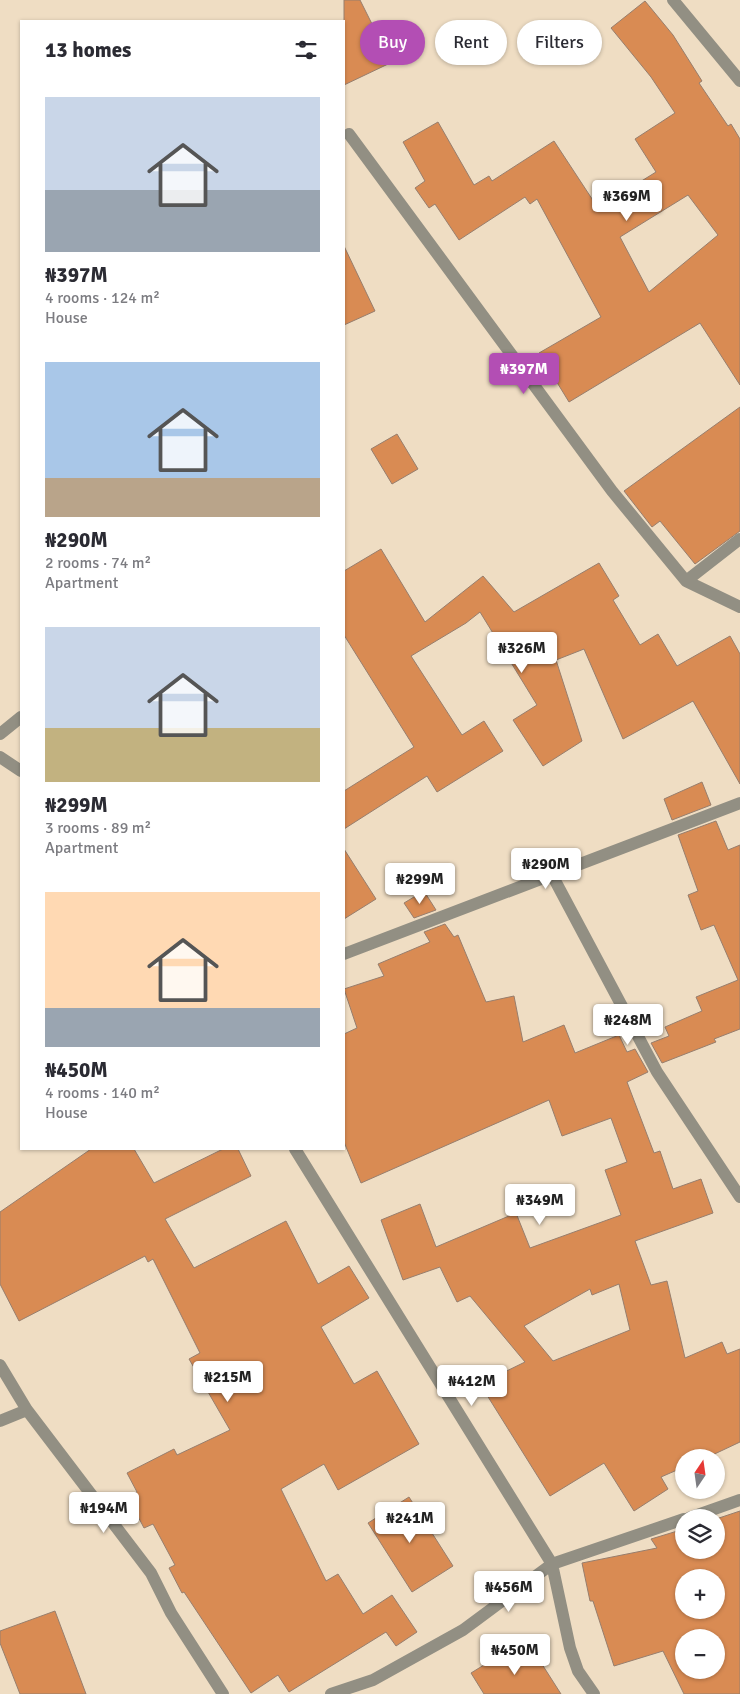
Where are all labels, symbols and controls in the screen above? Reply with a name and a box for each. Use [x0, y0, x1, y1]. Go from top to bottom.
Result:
chip: Buy [360, 20, 425, 65]
chip: Rent [435, 20, 507, 65]
chip: Filters [517, 20, 602, 65]
icon: filters [292, 36, 320, 64]
text: 13 homes [45, 37, 131, 63]
icon: home [138, 130, 228, 220]
pin: ₦369M [592, 180, 662, 222]
text: ₦369M [603, 186, 651, 206]
text: ₦397M [45, 262, 108, 288]
text: 4 rooms · 124 m² [45, 288, 160, 308]
text: House [45, 308, 88, 328]
pin: ₦397M [489, 352, 559, 395]
text: ₦397M [500, 359, 548, 379]
icon: home [138, 395, 228, 485]
text: ₦290M [45, 527, 108, 553]
text: 2 rooms · 74 m² [45, 553, 151, 573]
text: Apartment [45, 573, 118, 593]
pin: ₦326M [487, 632, 557, 674]
text: ₦326M [498, 638, 546, 658]
icon: home [138, 660, 228, 750]
text: ₦299M [45, 792, 108, 818]
text: 3 rooms · 89 m² [45, 818, 151, 838]
text: Apartment [45, 838, 118, 858]
pin: ₦290M [511, 848, 581, 890]
text: ₦290M [522, 854, 570, 874]
pin: ₦299M [385, 862, 455, 905]
text: ₦299M [396, 869, 444, 889]
icon: home [138, 925, 228, 1015]
pin: ₦248M [593, 1004, 663, 1046]
text: ₦248M [604, 1010, 652, 1030]
text: ₦450M [45, 1057, 108, 1083]
text: 4 rooms · 140 m² [45, 1083, 160, 1103]
text: House [45, 1103, 88, 1123]
pin: ₦349M [505, 1184, 575, 1226]
text: ₦349M [516, 1190, 564, 1210]
pin: ₦215M [193, 1360, 263, 1403]
pin: ₦412M [437, 1364, 507, 1407]
text: ₦215M [204, 1367, 252, 1387]
text: ₦412M [448, 1371, 496, 1391]
north arrow [675, 1449, 725, 1499]
map controls [675, 1449, 725, 1679]
pin: ₦194M [69, 1492, 139, 1534]
text: ₦194M [80, 1498, 128, 1518]
pin: ₦241M [375, 1502, 445, 1544]
text: ₦241M [386, 1508, 434, 1528]
button: layers [675, 1509, 725, 1559]
button: + [675, 1569, 725, 1619]
pin: ₦456M [474, 1570, 544, 1613]
text: ₦456M [485, 1577, 533, 1597]
button: − [675, 1629, 725, 1679]
pin: ₦450M [480, 1634, 550, 1676]
text: ₦450M [491, 1640, 539, 1660]

